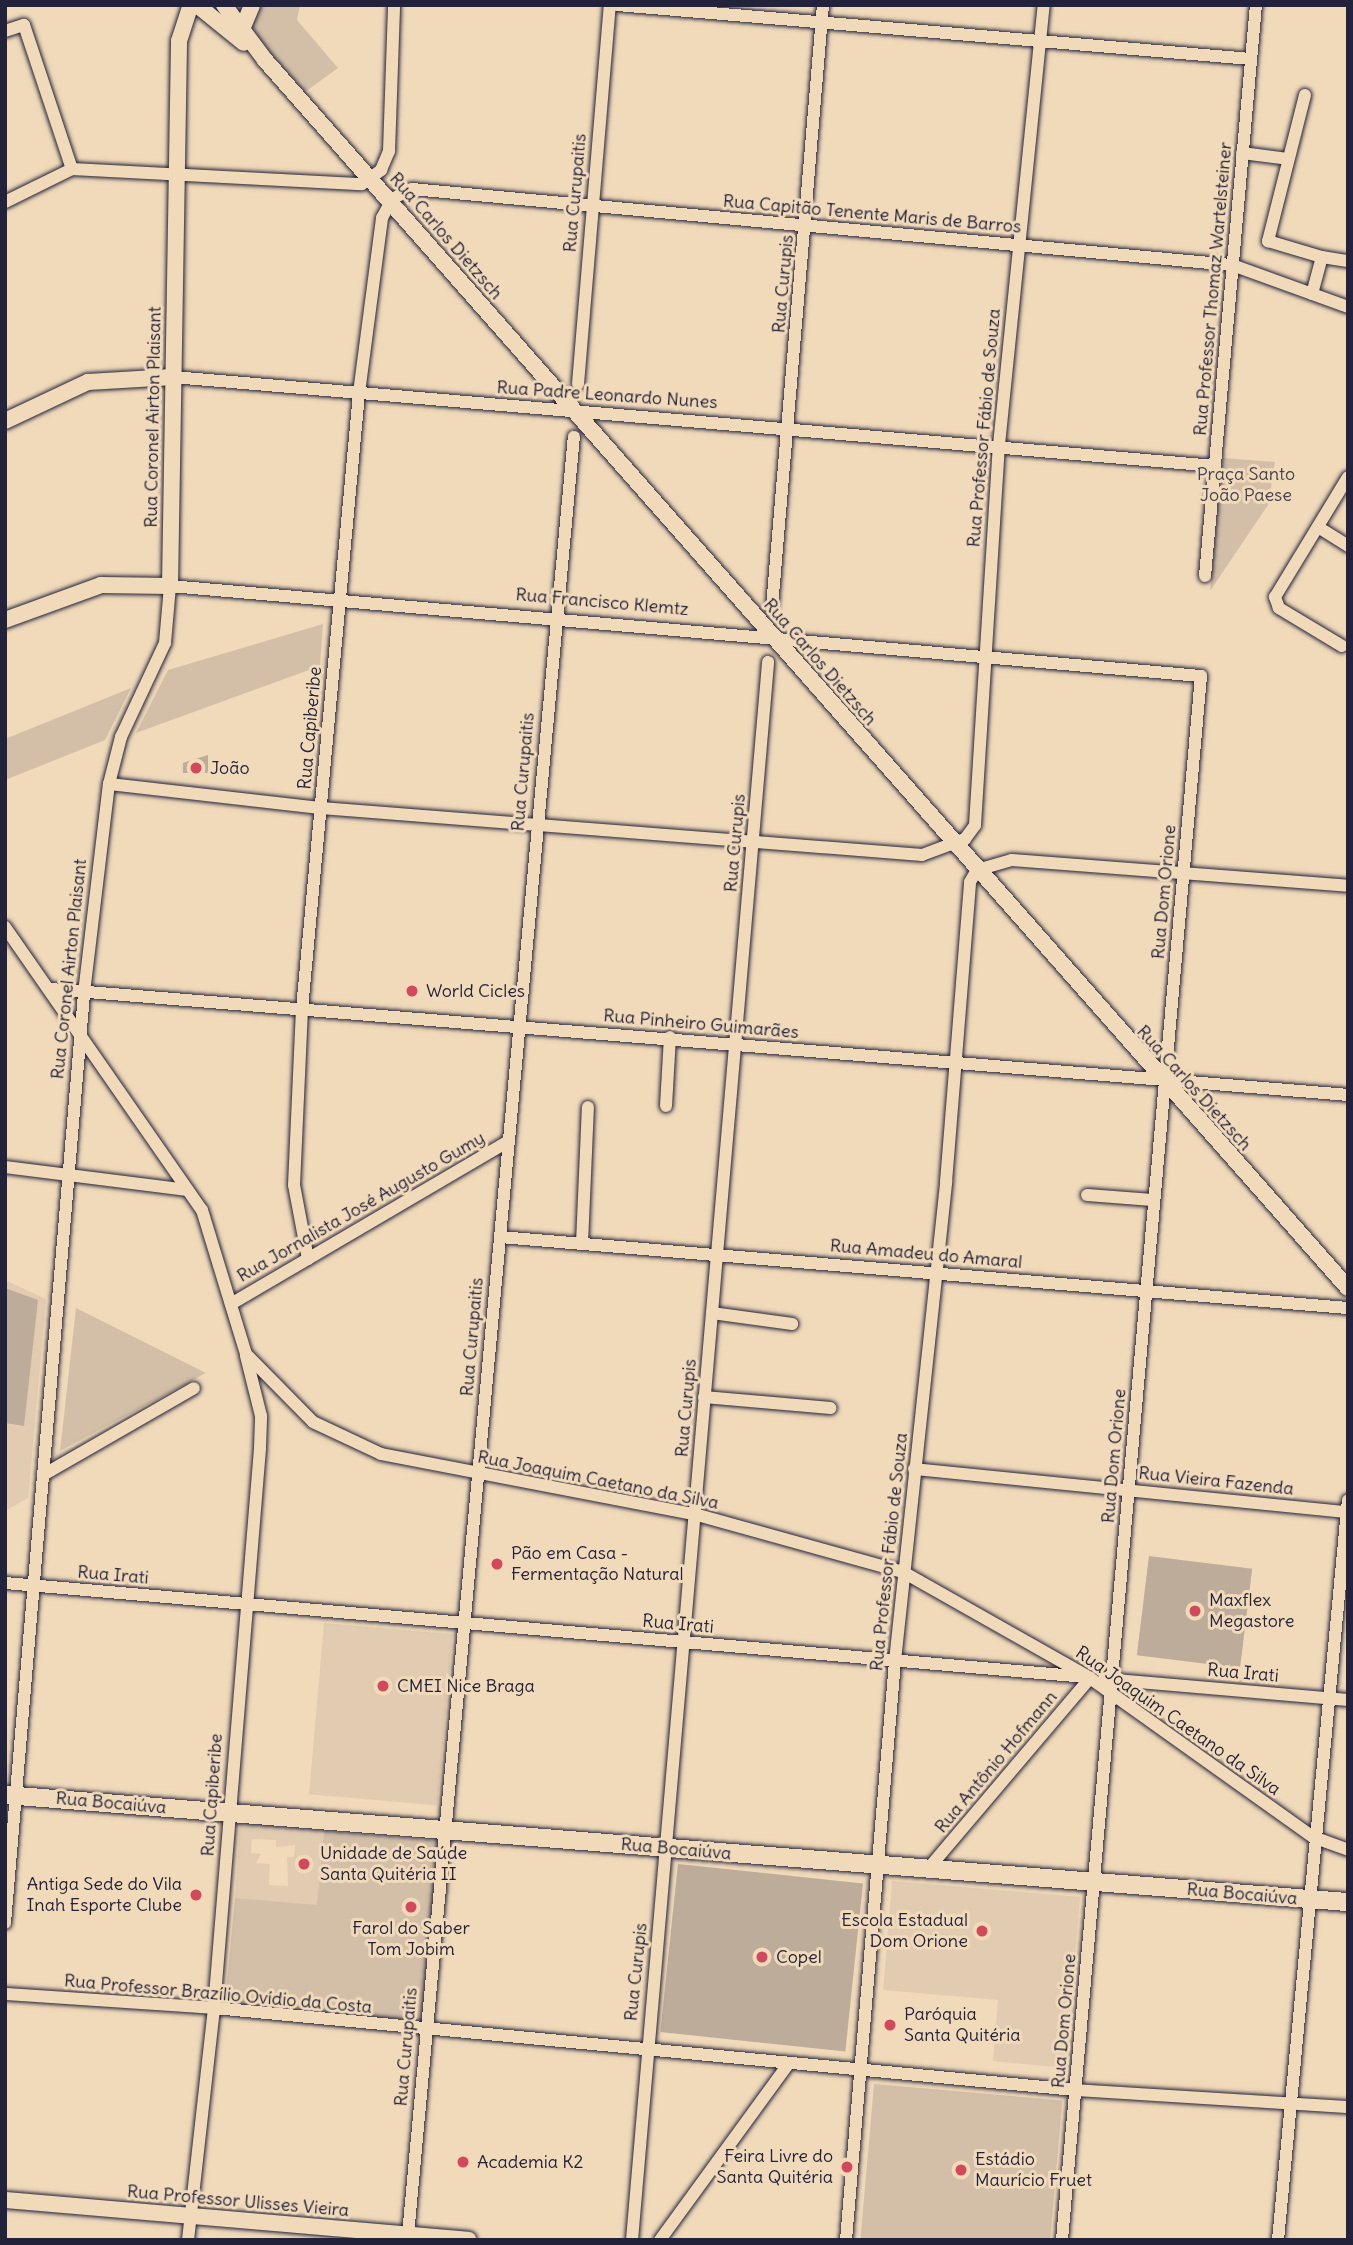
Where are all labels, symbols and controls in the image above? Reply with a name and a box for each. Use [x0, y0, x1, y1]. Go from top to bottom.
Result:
street label: Rua Curupaitis [559, 133, 591, 253]
street label: Rua Professor Thomaz Wartelsteiner [1189, 141, 1237, 437]
street label: Rua Carlos Dietzsch [385, 168, 507, 304]
street label: Rua Capitão Tenente Maris de Barros [722, 190, 1022, 238]
street label: Rua Curupis [768, 234, 798, 334]
street label: Rua Coronel Airton Plaisant [140, 306, 166, 528]
street label: Rua Professor Fábio de Souza [963, 308, 1005, 548]
street label: Rua Padre Leonardo Nunes [496, 377, 718, 413]
park label: Praça Santo João Paese [1197, 464, 1295, 506]
street label: Rua Francisco Klemtz [515, 584, 689, 620]
street label: Rua Carlos Dietzsch [759, 594, 881, 730]
street label: Rua Capiberibe [294, 666, 326, 790]
street label: Rua Curupaitis [507, 712, 539, 832]
place label: João [210, 757, 250, 779]
marker: João [188, 760, 204, 776]
street label: Rua Curupis [720, 793, 750, 893]
street label: Rua Dom Orione [1147, 824, 1181, 960]
street label: Rua Coronel Airton Plaisant [47, 858, 91, 1080]
place label: World Cicles [426, 980, 525, 1002]
marker: World Cicles [404, 983, 420, 999]
street label: Rua Pinheiro Guimarães [602, 1005, 800, 1043]
street label: Rua Carlos Dietzsch [1132, 1021, 1256, 1155]
street label: Rua Jornalista José Augusto Gumy [233, 1127, 489, 1287]
street label: Rua Amadeu do Amaral [829, 1235, 1023, 1273]
street label: Rua Curupaitis [456, 1277, 488, 1397]
street label: Rua Curupis [671, 1358, 701, 1458]
street label: Rua Dom Orione [1097, 1388, 1131, 1524]
street label: Rua Professor Fábio de Souza [866, 1432, 912, 1672]
street label: Rua Joaquim Caetano da Silva [476, 1446, 720, 1514]
street label: Rua Vieira Fazenda [1137, 1462, 1295, 1500]
place label: Pão em Casa - Fermentação Natural [511, 1543, 683, 1586]
marker: Pão em Casa - Fermentação Natural [489, 1556, 505, 1572]
street label: Rua Irati [76, 1561, 150, 1589]
place label: Maxflex Megastore [1209, 1590, 1294, 1632]
marker: Maxflex Megastore [1187, 1603, 1203, 1619]
street label: Rua Irati [641, 1610, 715, 1638]
street label: Rua Joaquim Caetano da Silva [1071, 1642, 1285, 1800]
street label: Rua Irati [1206, 1659, 1280, 1687]
place label: CMEI Nice Braga [397, 1675, 535, 1697]
marker: CMEI Nice Braga [375, 1678, 391, 1694]
street label: Rua Antônio Hofmann [930, 1687, 1062, 1837]
street label: Rua Capiberibe [197, 1733, 227, 1857]
street label: Rua Bocaiúva [55, 1787, 167, 1819]
street label: Rua Bocaiúva [620, 1833, 732, 1865]
place label: Unidade de Saúde Santa Quitéria II [320, 1843, 467, 1885]
marker: Unidade de Saúde Santa Quitéria II [294, 1854, 314, 1874]
place label: Antiga Sede do Vila Inah Esporte Clube [27, 1874, 182, 1916]
street label: Rua Bocaiúva [1186, 1878, 1298, 1910]
marker: Antiga Sede do Vila Inah Esporte Clube [188, 1887, 204, 1903]
marker: Farol do Saber Tom Jobim [403, 1899, 419, 1915]
place label: Escola Estadual Dom Orione [841, 1910, 968, 1952]
place label: Farol do Saber Tom Jobim [352, 1918, 470, 1960]
street label: Rua Curupis [620, 1922, 652, 2022]
marker: Escola Estadual Dom Orione [974, 1923, 990, 1939]
place label: Copel [776, 1946, 822, 1968]
marker: Copel [754, 1949, 770, 1965]
street label: Rua Dom Orione [1047, 1953, 1081, 2089]
street label: Rua Professor Brazílio Ovídio da Costa [63, 1970, 373, 2018]
street label: Rua Curupaitis [390, 1987, 422, 2107]
place label: Paróquia Santa Quitéria [904, 2004, 1021, 2046]
marker: Paróquia Santa Quitéria [882, 2017, 898, 2033]
place label: Feira Livre do Santa Quitéria [716, 2146, 833, 2188]
place label: Estádio Maurício Fruet [975, 2149, 1092, 2192]
place label: Academia K2 [477, 2151, 583, 2173]
marker: Academia K2 [455, 2154, 471, 2170]
marker: Feira Livre do Santa Quitéria [839, 2159, 855, 2175]
marker: Estádio Maurício Fruet [953, 2162, 969, 2178]
street label: Rua Professor Ulisses Vieira [126, 2181, 350, 2221]

